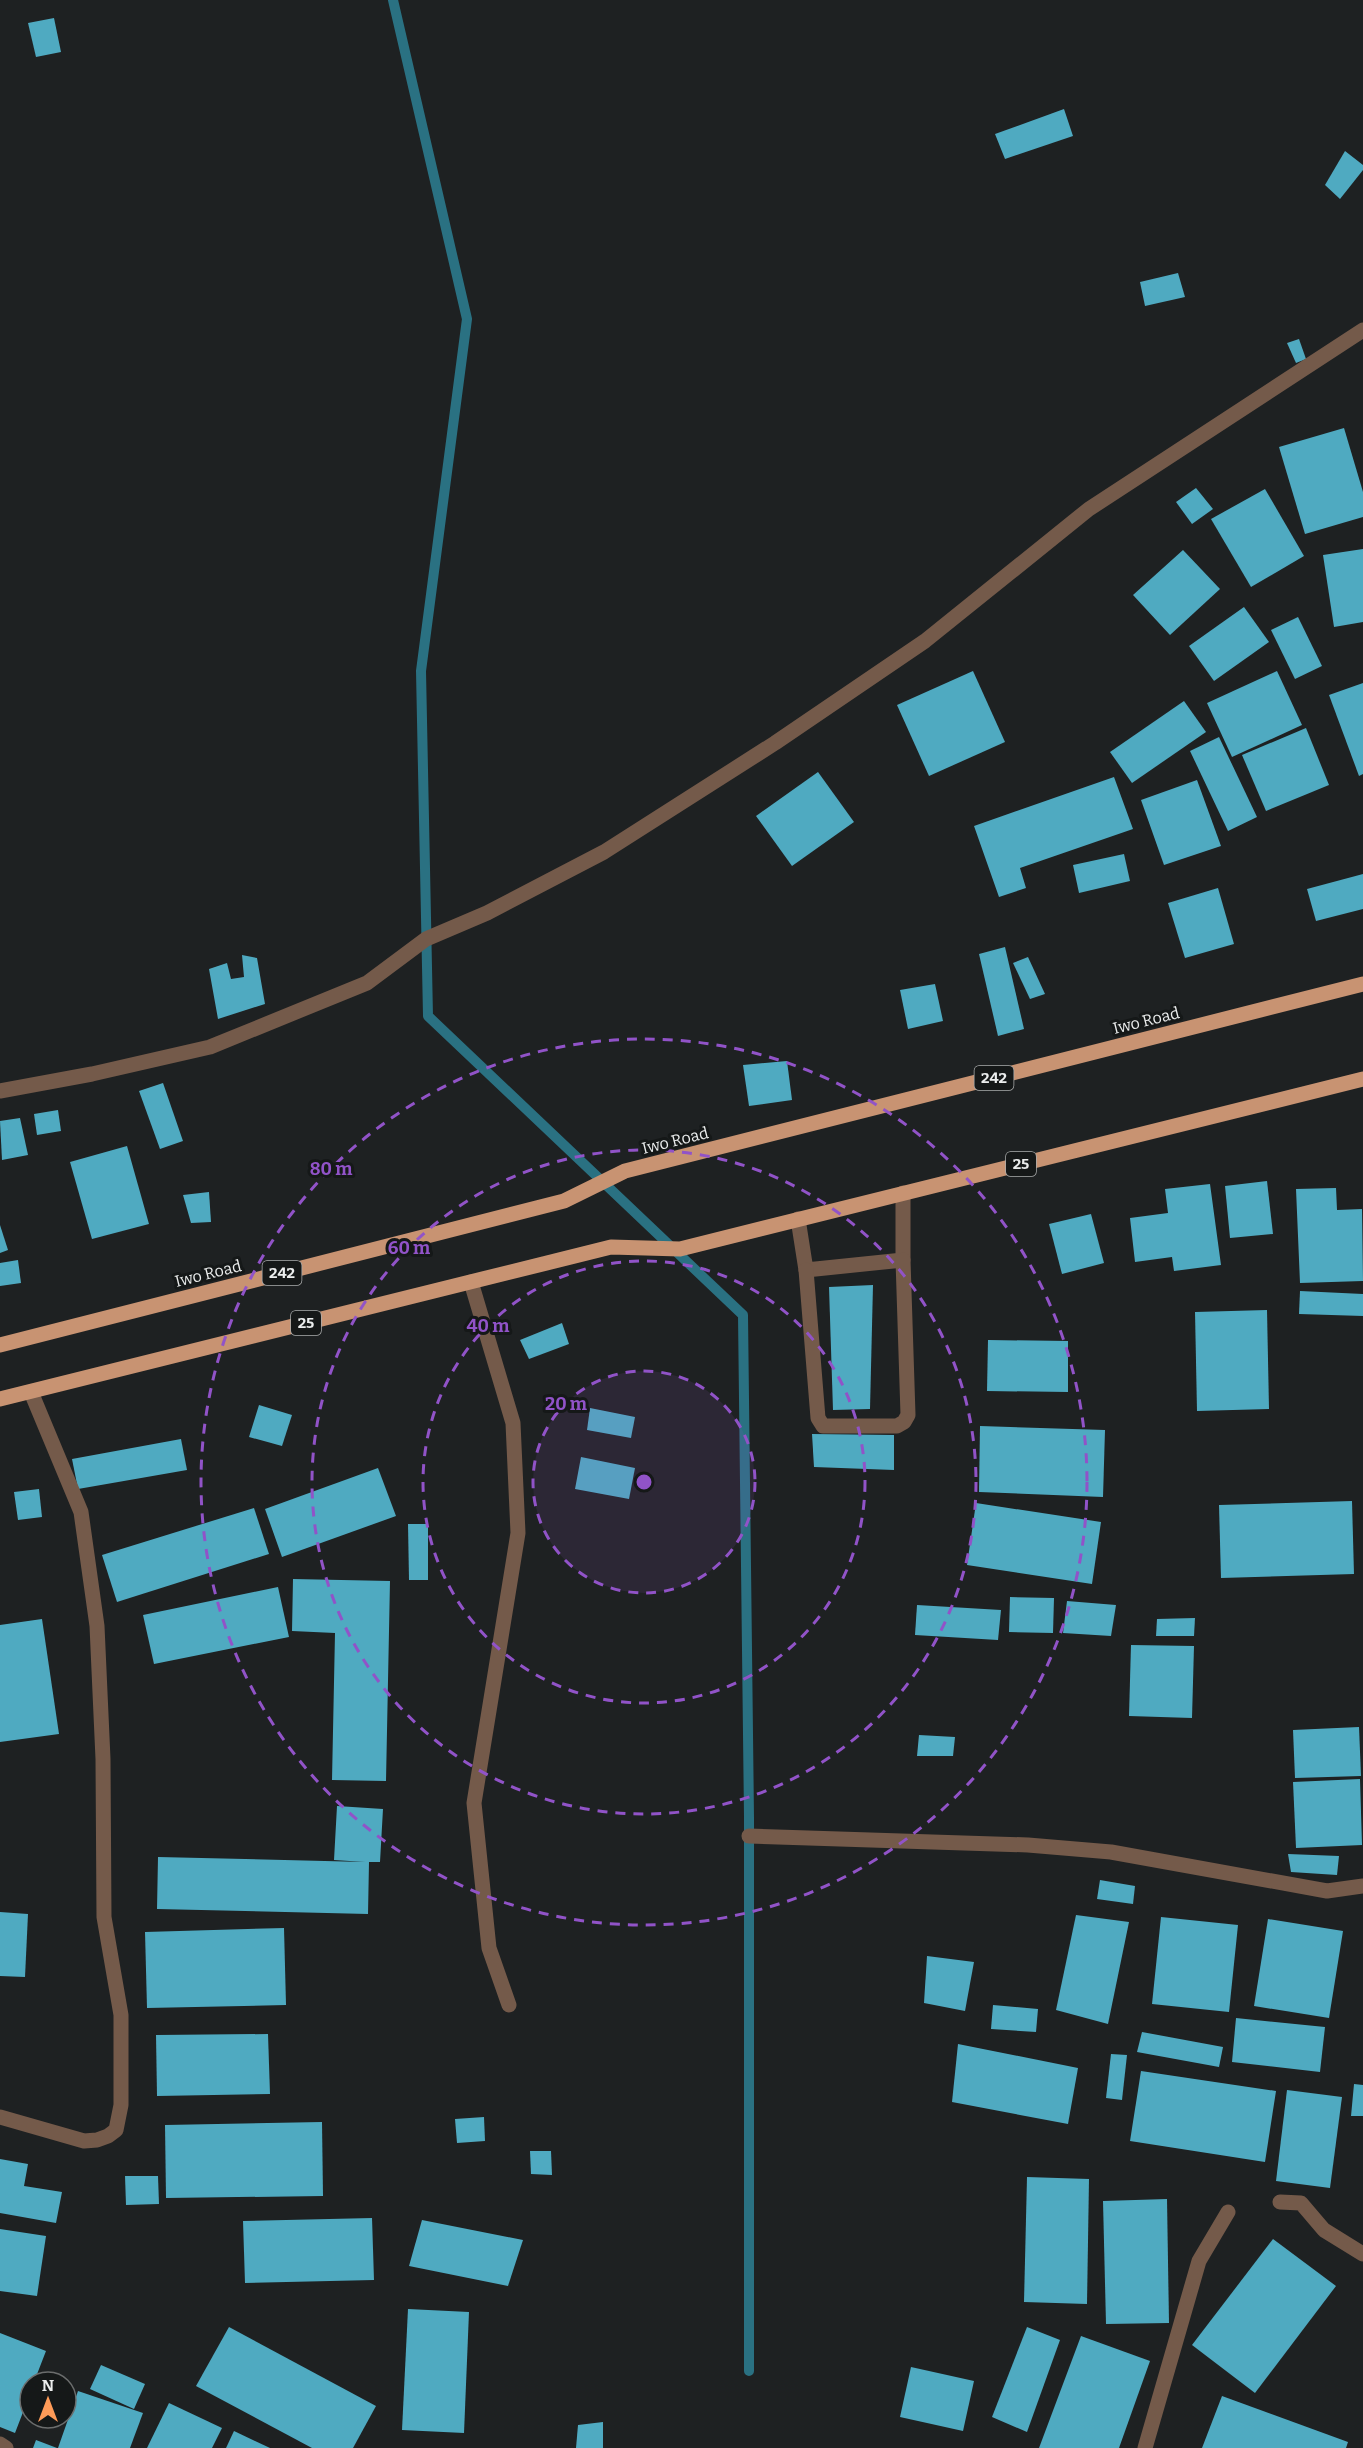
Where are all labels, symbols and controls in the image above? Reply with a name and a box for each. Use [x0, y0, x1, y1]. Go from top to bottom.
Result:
street label: Iwo Road [1111, 1003, 1182, 1038]
road number: 242 [974, 1066, 1014, 1090]
street label: Iwo Road [640, 1123, 711, 1158]
road number: 25 [1006, 1152, 1036, 1176]
text: 80 m [310, 1158, 352, 1180]
text: 60 m [388, 1237, 430, 1259]
street label: Iwo Road [173, 1256, 244, 1291]
road number: 242 [262, 1261, 302, 1285]
road number: 25 [291, 1311, 321, 1335]
text: 40 m [467, 1315, 509, 1337]
text: 20 m [545, 1393, 587, 1415]
centre of rings [634, 1472, 654, 1492]
north arrow [18, 2370, 78, 2430]
text: N [42, 2376, 54, 2395]

